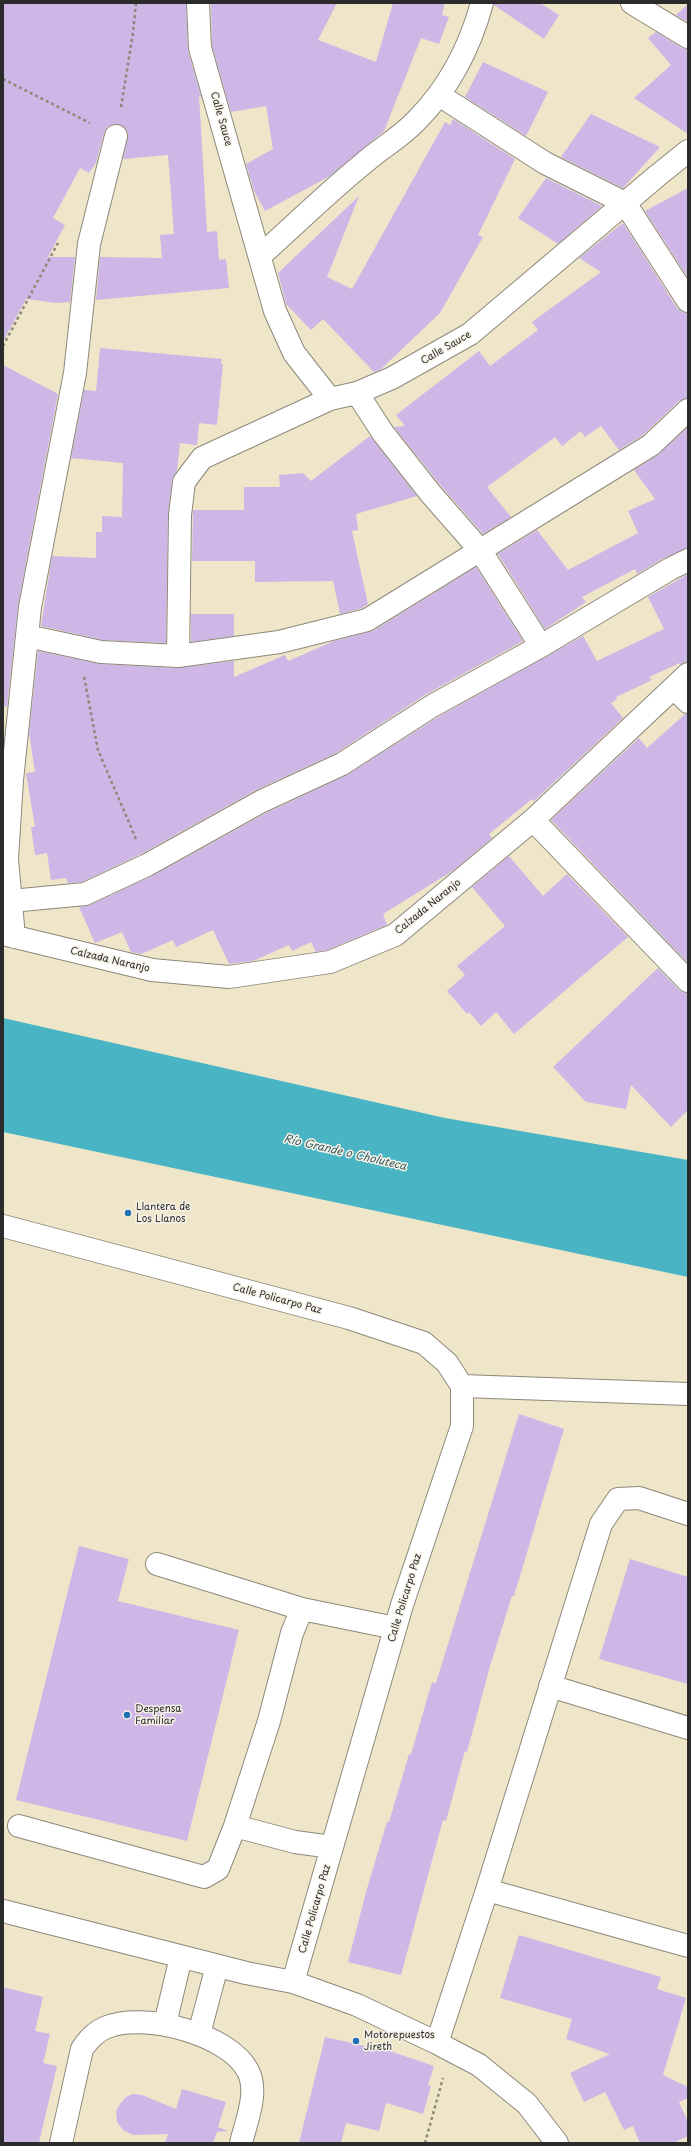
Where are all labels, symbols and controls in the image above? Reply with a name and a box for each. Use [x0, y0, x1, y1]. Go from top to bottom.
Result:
street label: Calle Sauce [208, 90, 234, 148]
street label: Calle Sauce [419, 329, 473, 367]
street label: Calzada Naranjo [393, 877, 463, 937]
street label: Calzada Naranjo [69, 945, 151, 975]
water label: Río Grande o Choluteca [282, 1132, 408, 1174]
place label: Llantera de Los Llanos [136, 1201, 190, 1224]
marker: Llantera de Los Llanos [123, 1208, 133, 1218]
street label: Calle Policarpo Paz [231, 1281, 323, 1317]
street label: Calle Policarpo Paz [386, 1552, 424, 1644]
place label: Despensa Familiar [135, 1703, 182, 1726]
marker: Despensa Familiar [122, 1710, 132, 1720]
street label: Calle Policarpo Paz [297, 1863, 333, 1955]
place label: Motorepuestos Jireth [364, 2029, 435, 2052]
marker: Motorepuestos Jireth [351, 2036, 361, 2046]

